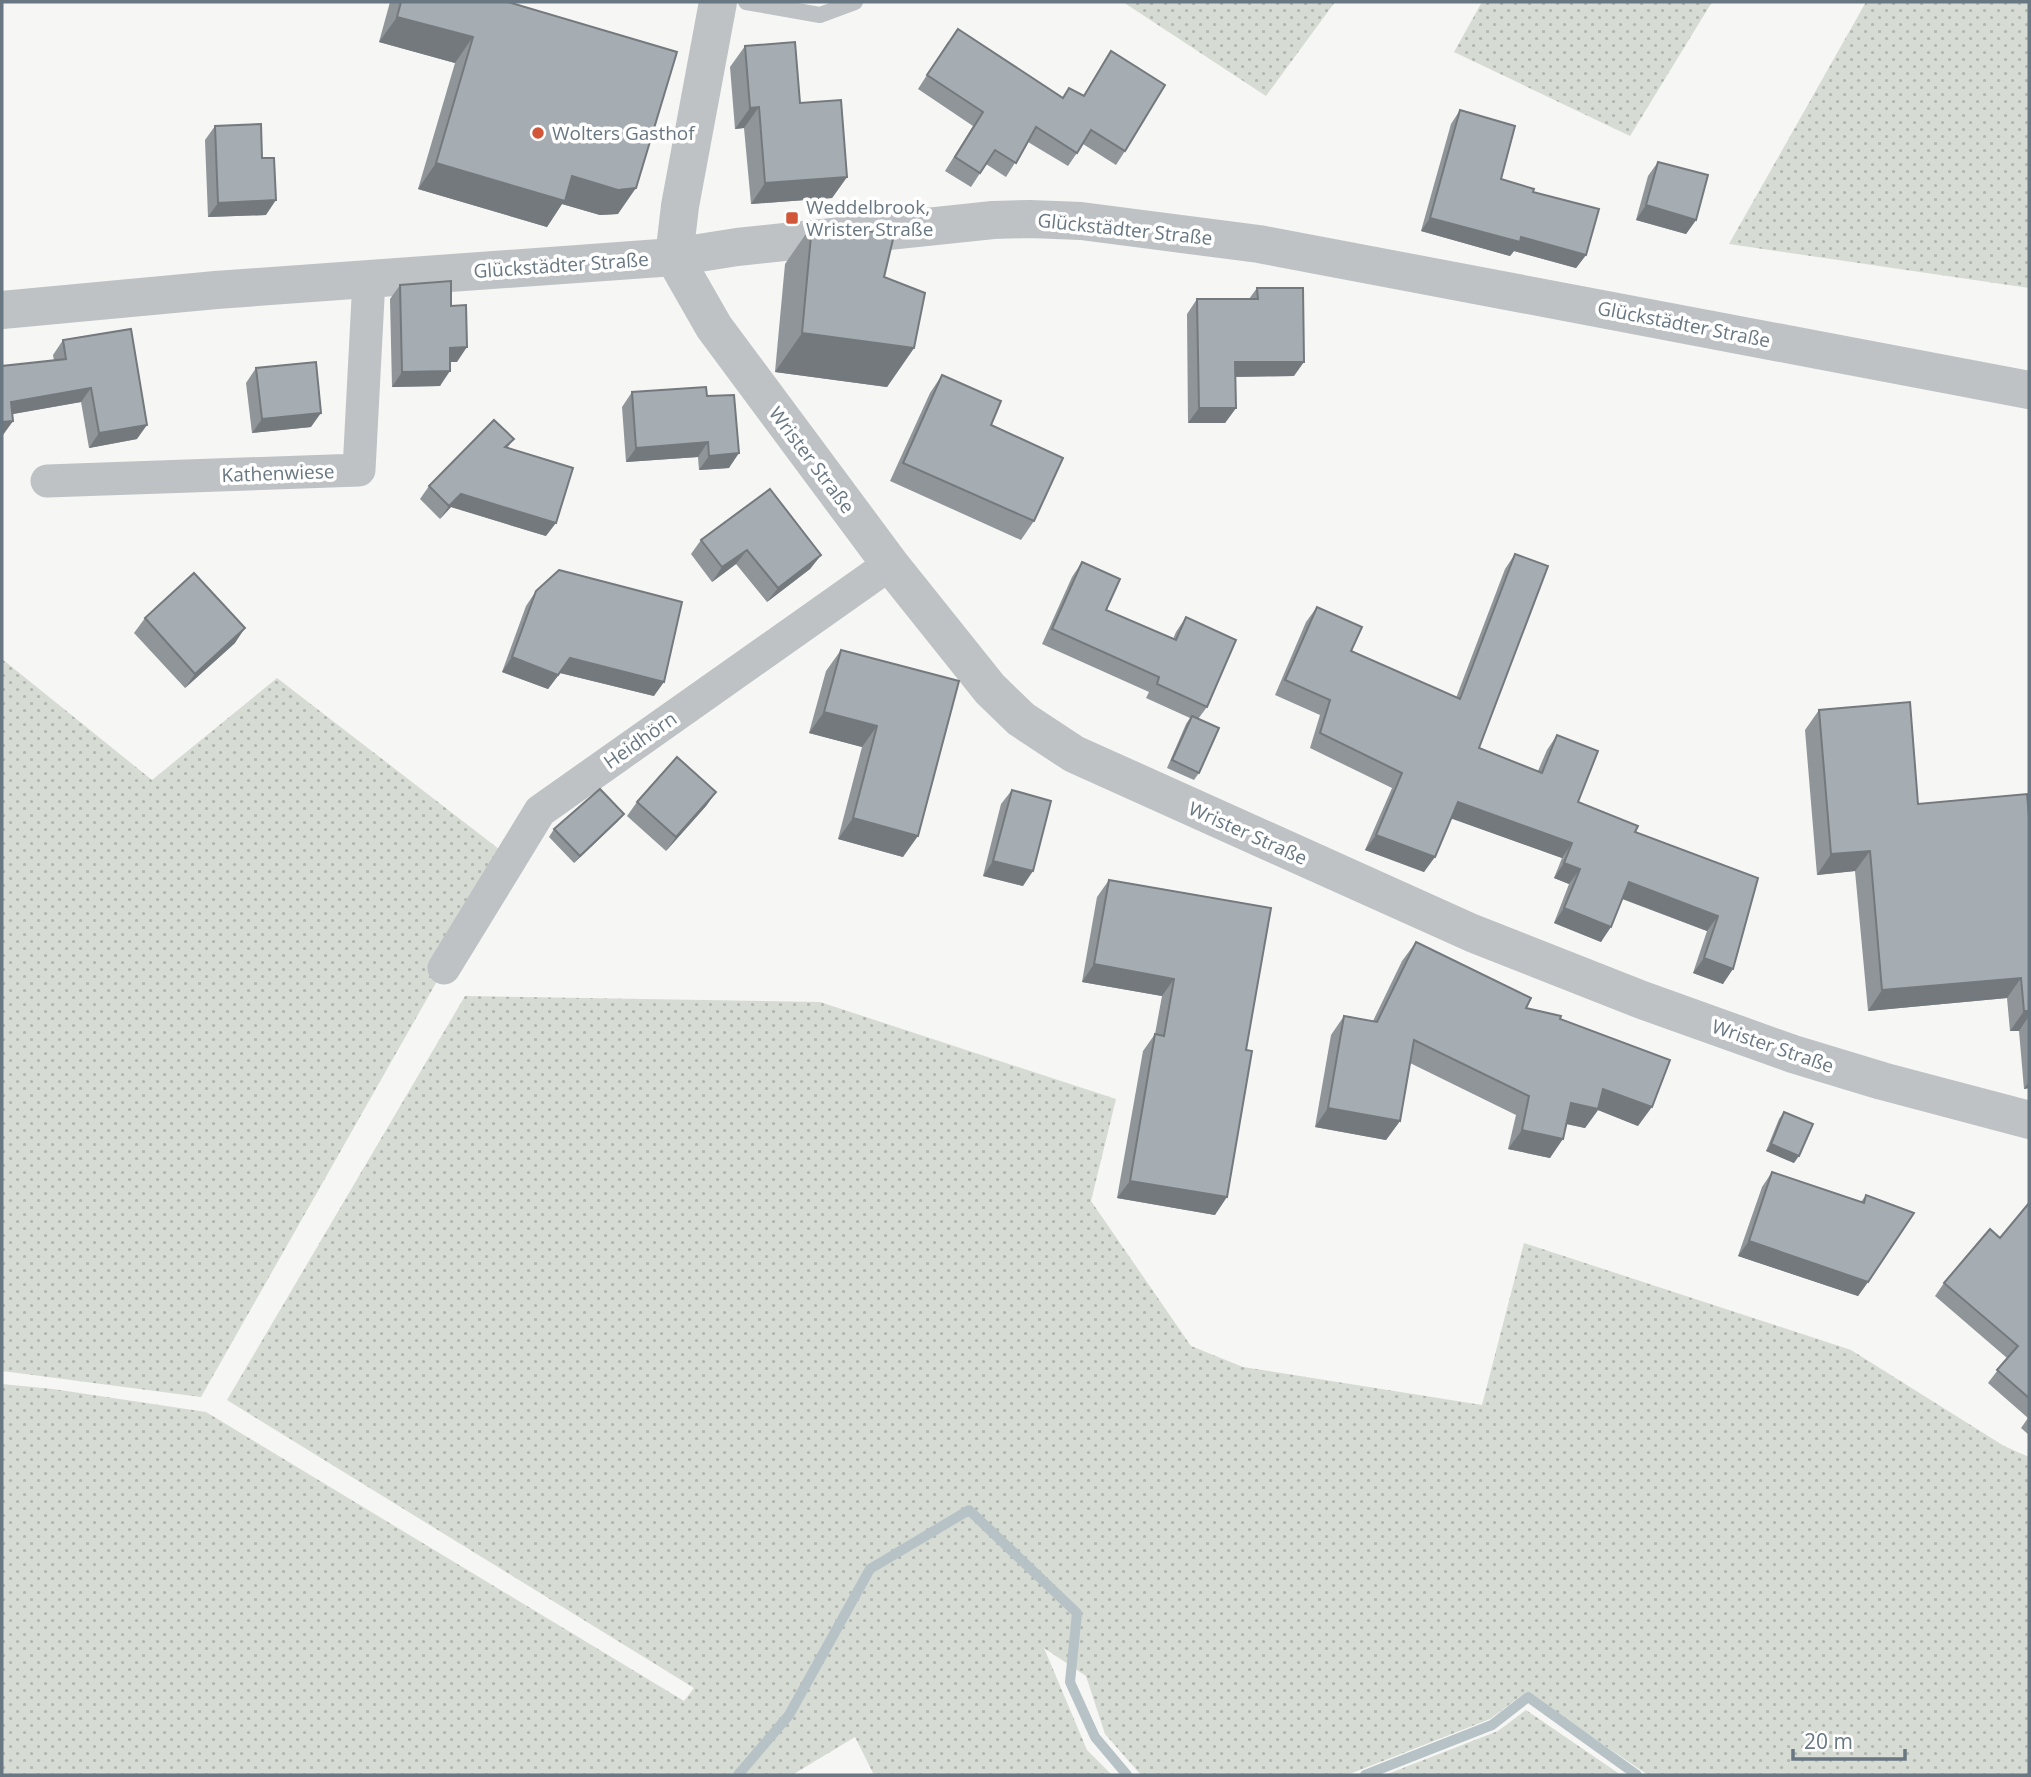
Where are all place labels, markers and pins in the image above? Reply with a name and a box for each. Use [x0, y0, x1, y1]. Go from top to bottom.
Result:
place label: Wolters Gasthof [552, 120, 696, 146]
marker: Wolters Gasthof [530, 125, 546, 141]
place label: Weddelbrook, Wrister Straße [806, 194, 933, 242]
marker: Weddelbrook, Wrister Straße [784, 210, 800, 226]

